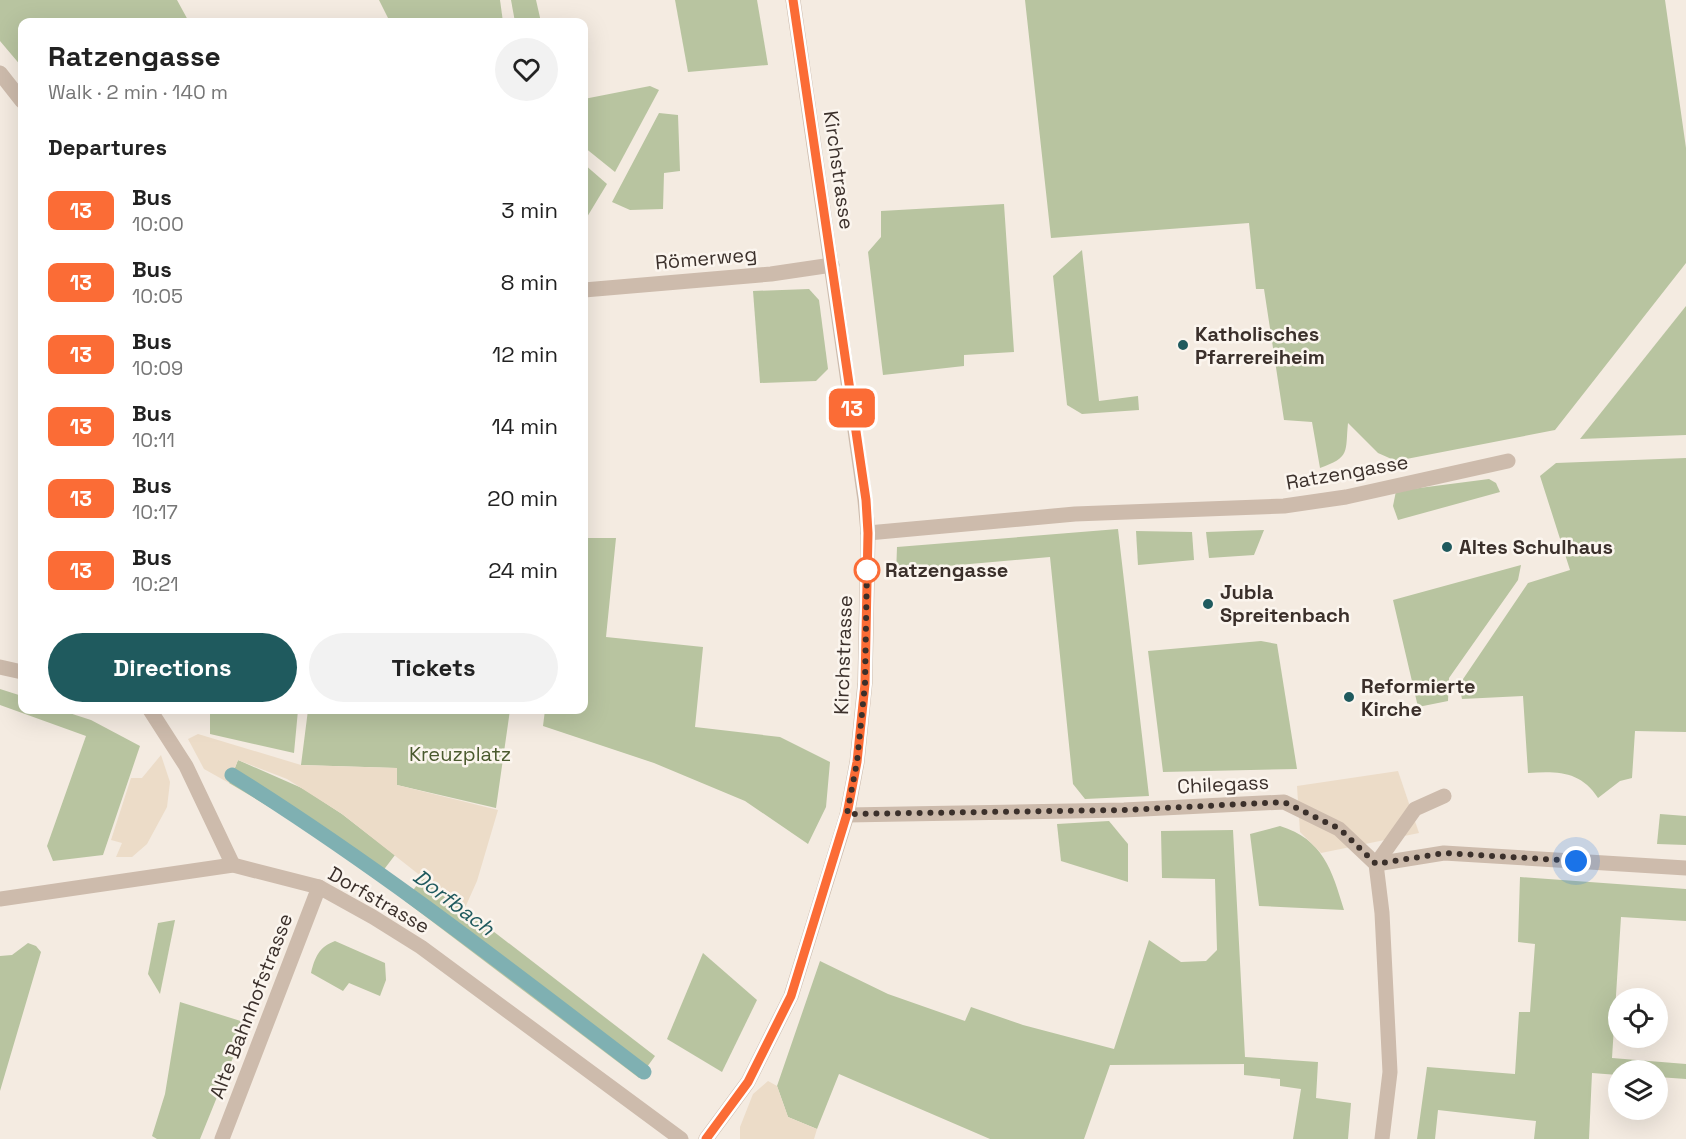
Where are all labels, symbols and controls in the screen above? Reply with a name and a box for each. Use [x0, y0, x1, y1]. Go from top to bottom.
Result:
text: Ratzengasse [48, 38, 221, 74]
button: heart [495, 38, 558, 101]
text: Walk · 2 min · 140 m [48, 79, 228, 105]
street label: Kirchstrasse [818, 109, 860, 231]
text: Departures [48, 133, 167, 161]
text: Bus [132, 183, 172, 211]
text: 3 min [501, 196, 558, 224]
text: 13 [70, 197, 92, 224]
text: 10:00 [132, 211, 184, 237]
street label: Römerweg [654, 241, 758, 275]
text: Bus [132, 255, 172, 283]
text: 8 min [501, 268, 558, 296]
text: 13 [70, 269, 92, 296]
text: 10:05 [132, 283, 183, 309]
place label: Katholisches Pfarrereiheim [1195, 321, 1325, 370]
text: Bus [132, 327, 172, 355]
marker: Katholisches Pfarrereiheim [1176, 338, 1190, 352]
text: 12 min [492, 340, 558, 368]
text: 13 [70, 341, 92, 368]
text: 10:09 [132, 355, 183, 381]
line badge: 13 [825, 388, 879, 428]
text: 13 [841, 395, 863, 422]
text: Bus [132, 399, 172, 427]
text: 14 min [492, 412, 558, 440]
text: 13 [70, 413, 92, 440]
text: 10:11 [132, 427, 175, 453]
street label: Ratzengasse [1284, 448, 1410, 496]
text: Bus [132, 471, 172, 499]
text: 20 min [487, 484, 558, 512]
text: 13 [70, 485, 92, 512]
text: 10:17 [132, 499, 178, 525]
place label: Altes Schulhaus [1459, 534, 1613, 560]
marker: Altes Schulhaus [1440, 540, 1454, 554]
text: Bus [132, 543, 172, 571]
text: 24 min [488, 556, 558, 584]
text: 13 [70, 557, 92, 584]
marker: Ratzengasse [854, 557, 880, 583]
place label: Ratzengasse [885, 557, 1008, 583]
text: 10:21 [132, 571, 179, 597]
place label: Jubla Spreitenbach [1220, 579, 1350, 628]
street label: Kirchstrasse [828, 595, 858, 715]
marker: Jubla Spreitenbach [1201, 597, 1215, 611]
button: Directions [48, 633, 297, 702]
button: Tickets [309, 633, 558, 702]
place label: Reformierte Kirche [1361, 673, 1476, 722]
marker: Reformierte Kirche [1342, 690, 1356, 704]
park label: Kreuzplatz [409, 741, 511, 767]
street label: Chilegass [1176, 769, 1270, 799]
your location [1561, 846, 1591, 876]
street label: Dorfstrasse [324, 861, 434, 939]
water label: Dorfbach [408, 863, 501, 942]
street label: Alte Bahnhofstrasse [204, 910, 298, 1102]
map controls [1608, 988, 1668, 1120]
button: locate [1608, 988, 1668, 1048]
button: layers [1608, 1060, 1668, 1120]

